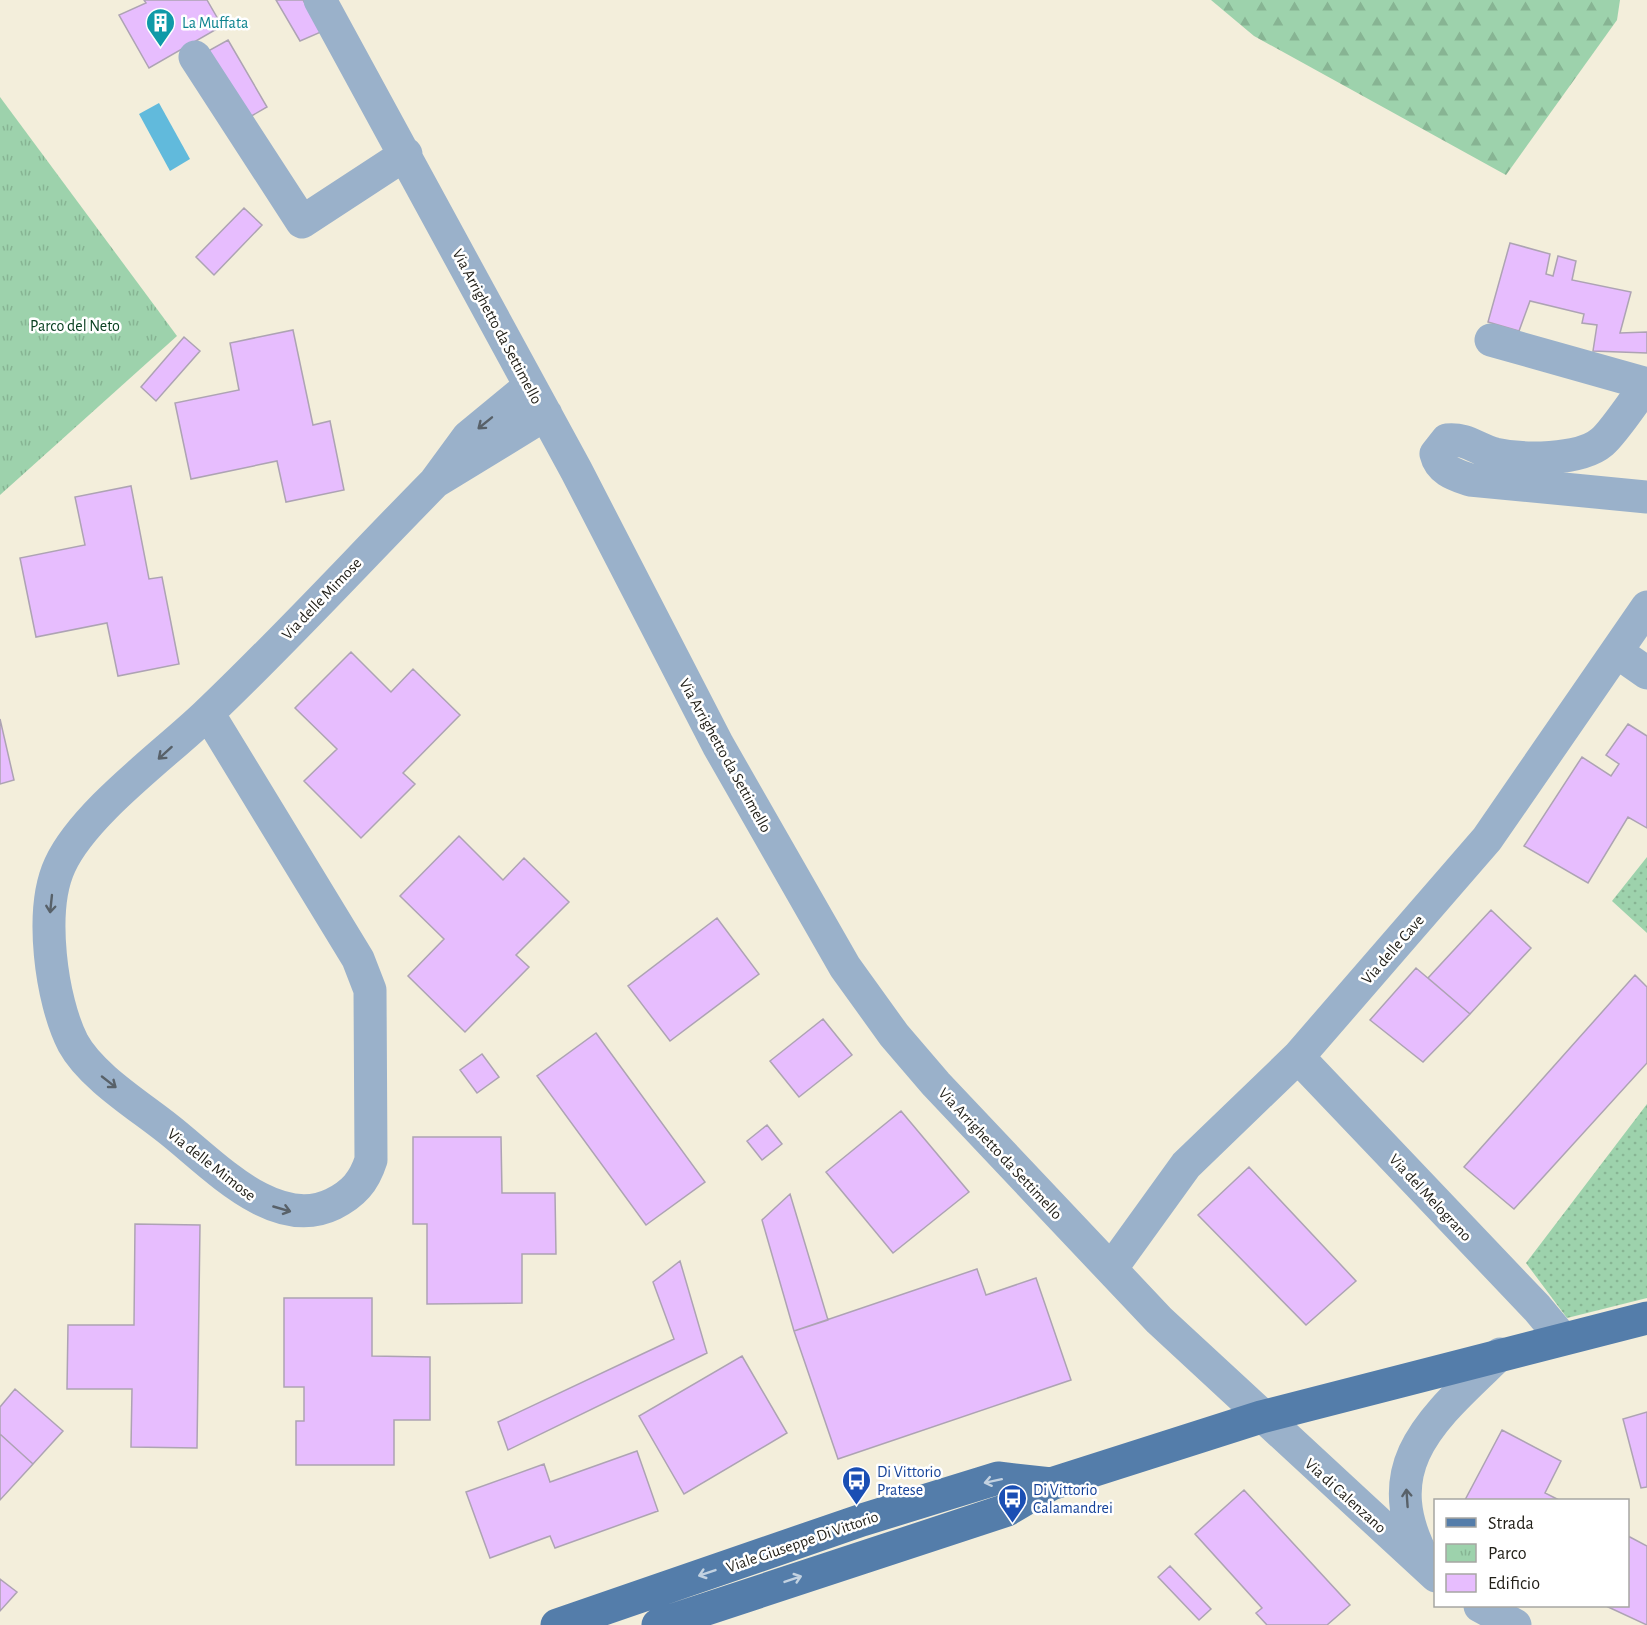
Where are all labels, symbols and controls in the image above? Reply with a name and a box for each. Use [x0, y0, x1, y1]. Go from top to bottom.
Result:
building icon: La Muffata [145, 6, 177, 48]
place label: La Muffata [182, 15, 248, 31]
street label: Via Arrighetto da Settimello [449, 246, 545, 407]
park label: Parco del Neto [30, 318, 120, 334]
one-way arrow [478, 416, 493, 430]
street label: Via delle Mimose [279, 555, 365, 643]
street label: Via Arrighetto da Settimello [676, 676, 774, 835]
one-way arrow [157, 746, 172, 760]
one-way arrow [45, 894, 56, 914]
street label: Via delle Cave [1359, 912, 1427, 987]
one-way arrow [101, 1075, 117, 1088]
street label: Via Arrighetto da Settimello [935, 1085, 1065, 1223]
street label: Via delle Mimose [164, 1126, 258, 1204]
street label: Via del Melograno [1386, 1151, 1475, 1244]
one-way arrow [272, 1203, 291, 1215]
street label: Via di Calenzano [1302, 1455, 1389, 1536]
bus stop icon: Di Vittorio Pratese [840, 1464, 872, 1506]
place label: Di Vittorio Pratese [877, 1464, 941, 1498]
one-way arrow [984, 1476, 1003, 1487]
bus stop icon: Di Vittorio Calamandrei [996, 1482, 1028, 1524]
place label: Di Vittorio Calamandrei [1033, 1482, 1113, 1516]
one-way arrow [1401, 1488, 1412, 1508]
legend [1434, 1499, 1629, 1607]
street label: Viale Giuseppe Di Vittorio [724, 1508, 881, 1576]
text: Strada [1488, 1515, 1534, 1533]
text: Parco [1488, 1545, 1527, 1563]
one-way arrow [699, 1568, 717, 1579]
one-way arrow [783, 1573, 802, 1584]
text: Edificio [1488, 1575, 1540, 1593]

